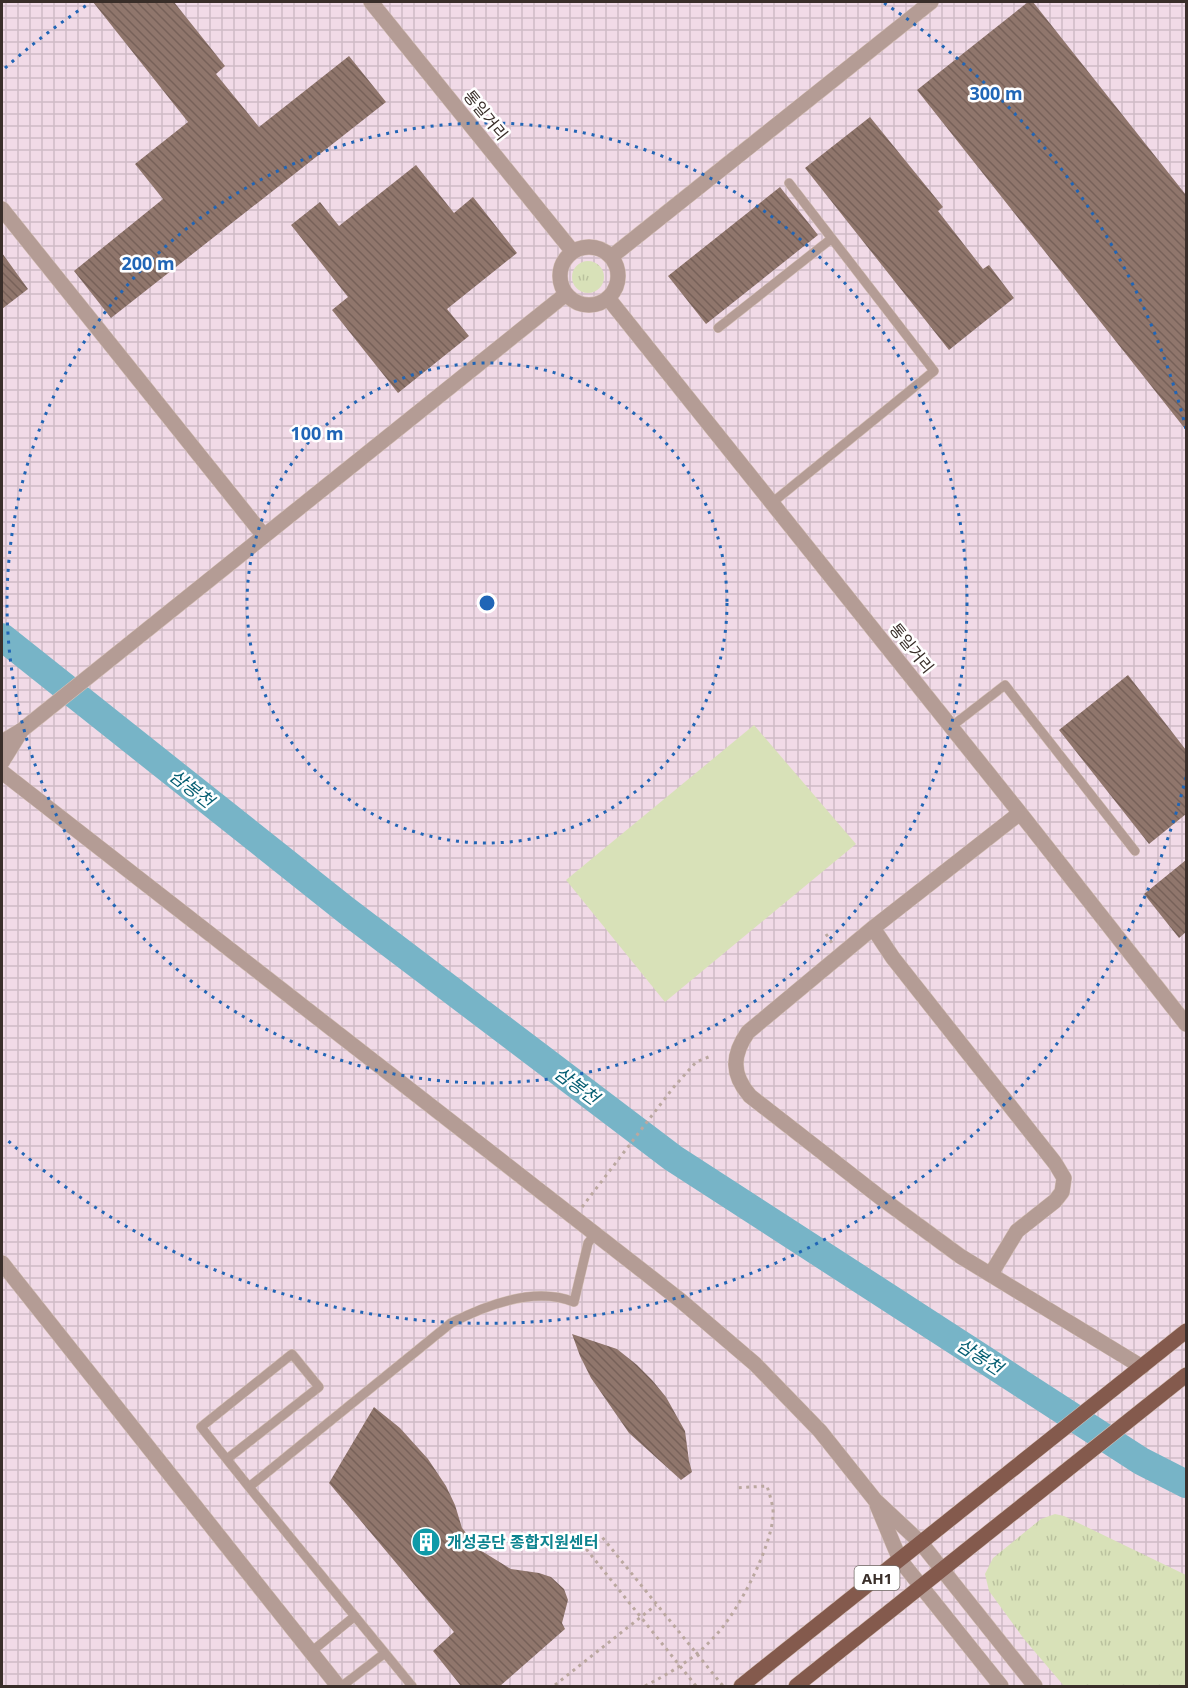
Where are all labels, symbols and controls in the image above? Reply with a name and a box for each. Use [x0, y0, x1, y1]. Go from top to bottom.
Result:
text: 300 m [969, 81, 1023, 105]
street label: 통일거리 [459, 85, 513, 145]
text: 200 m [121, 251, 175, 275]
text: 100 m [290, 421, 344, 445]
centre of rings [477, 593, 497, 613]
street label: 통일거리 [885, 618, 939, 678]
water label: 삼봉천 [165, 763, 221, 814]
water label: 삼봉천 [550, 1060, 606, 1111]
water label: 삼봉천 [953, 1332, 1009, 1381]
building icon: 개성공단 종합지원센터 [410, 1526, 442, 1558]
place label: 개성공단 종합지원센터 [447, 1531, 598, 1553]
road number: AH1 [854, 1566, 900, 1590]

